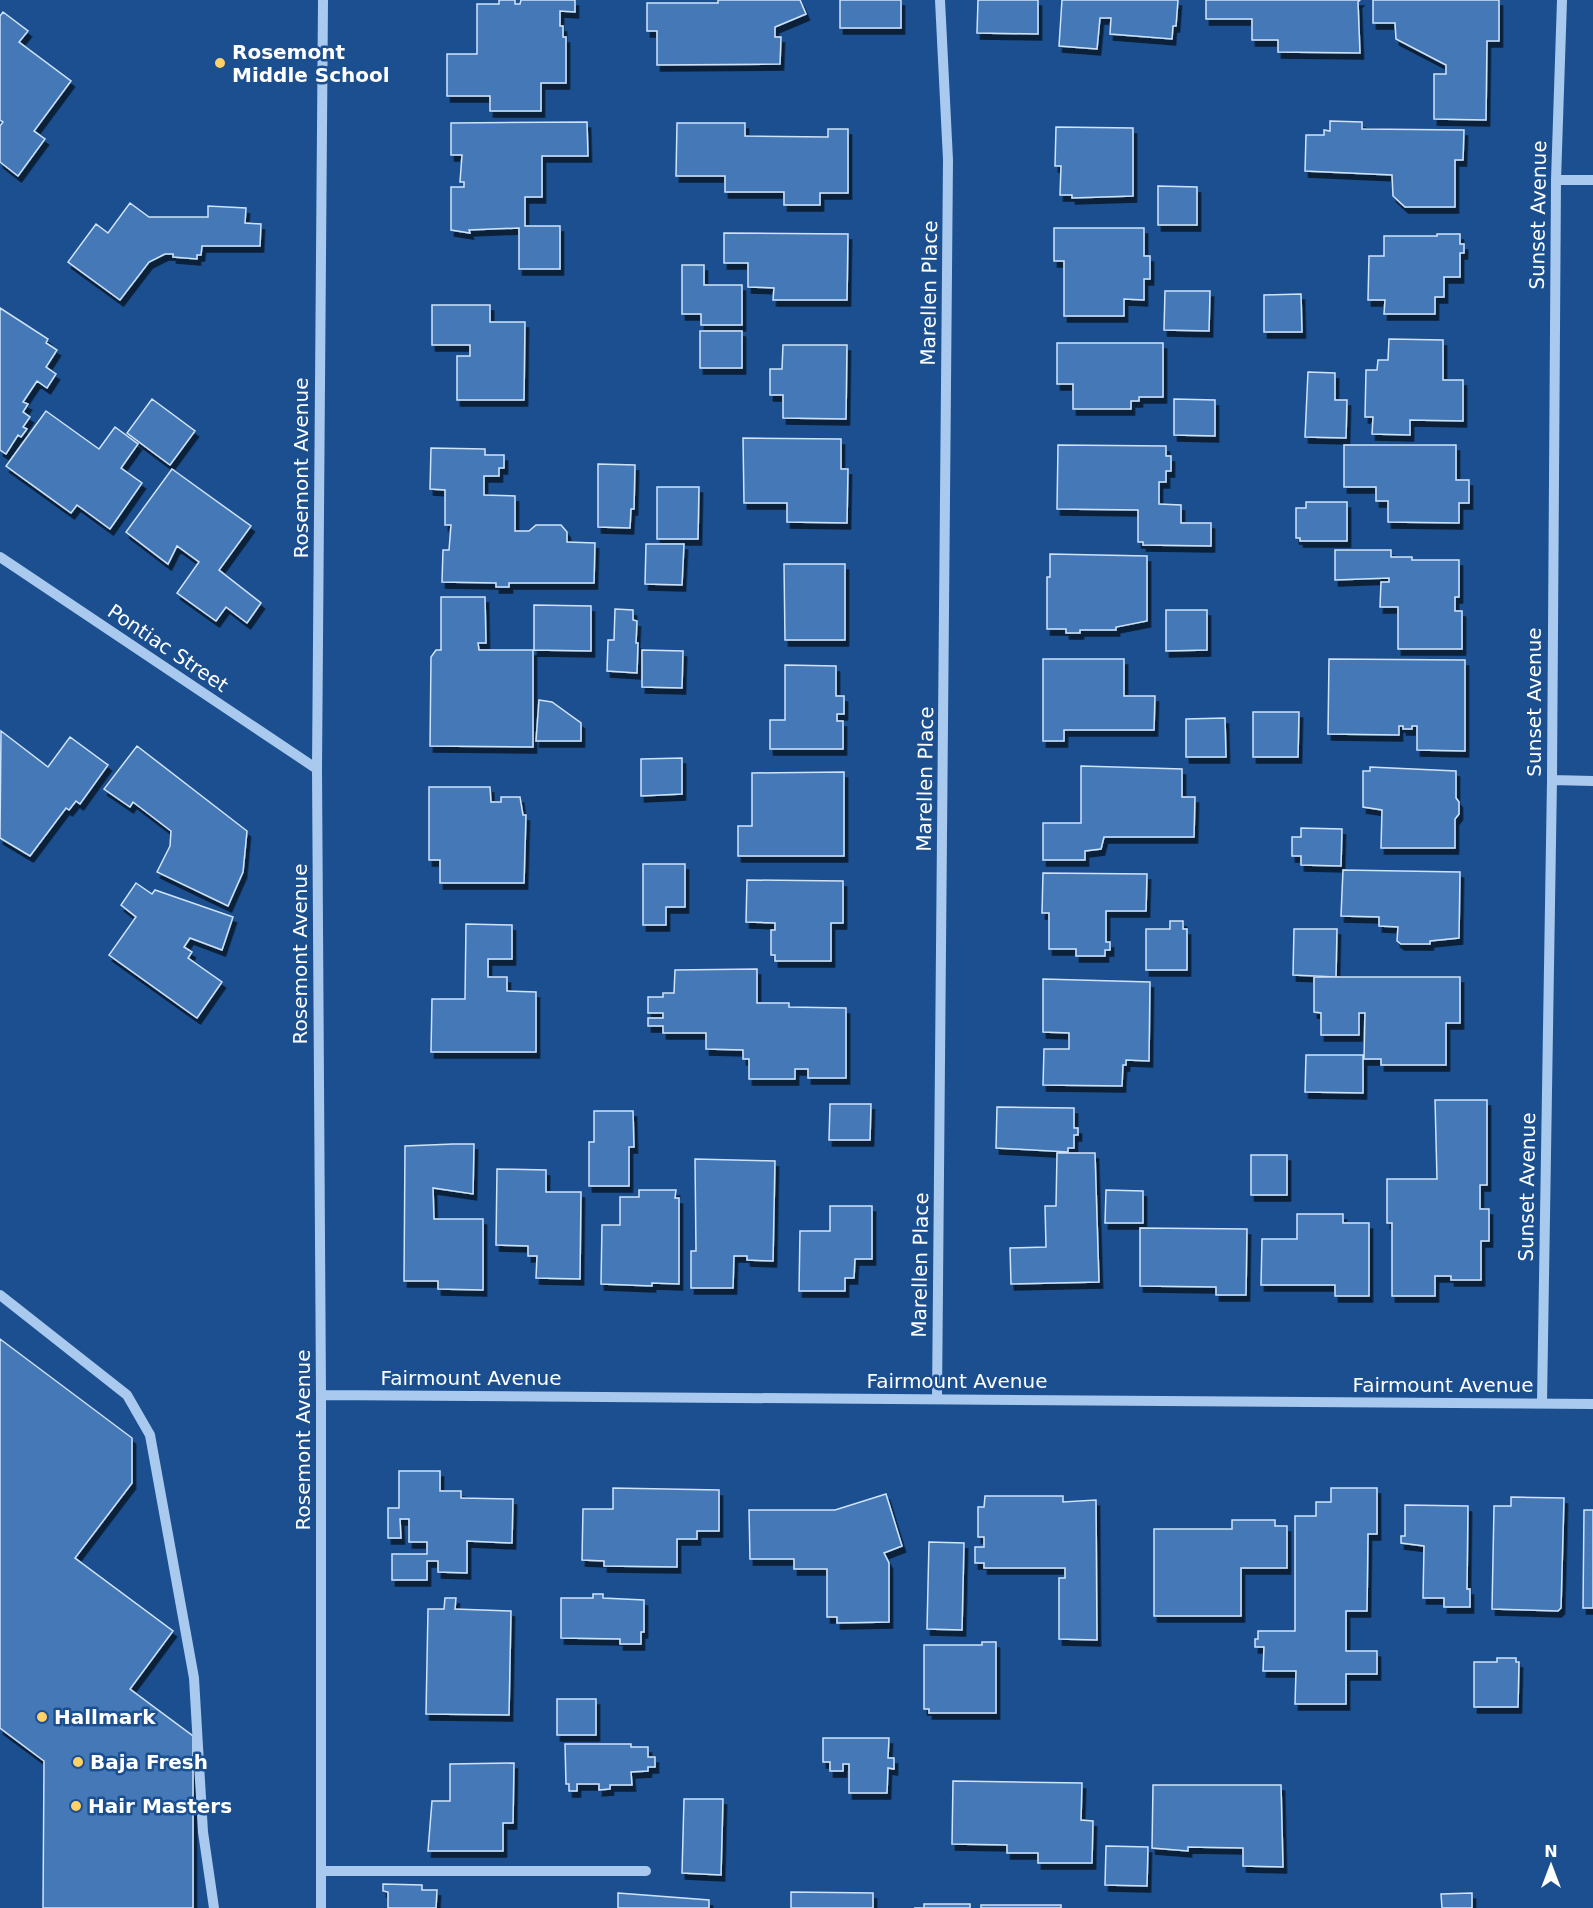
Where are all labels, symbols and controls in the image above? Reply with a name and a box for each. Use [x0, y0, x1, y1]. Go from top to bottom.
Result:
place label: Rosemont Middle School [232, 40, 390, 87]
marker: Rosemont Middle School [213, 56, 227, 70]
street label: Sunset Avenue [1525, 140, 1551, 290]
street label: Marellen Place [916, 220, 942, 366]
street label: Rosemont Avenue [289, 378, 313, 558]
street label: Pontiac Street [103, 599, 233, 697]
street label: Sunset Avenue [1522, 627, 1546, 777]
street label: Marellen Place [912, 706, 938, 852]
street label: Rosemont Avenue [288, 864, 312, 1044]
street label: Sunset Avenue [1514, 1112, 1540, 1262]
street label: Marellen Place [907, 1192, 933, 1338]
street label: Rosemont Avenue [291, 1350, 315, 1530]
street label: Fairmount Avenue [381, 1366, 561, 1390]
street label: Fairmount Avenue [867, 1369, 1047, 1393]
street label: Fairmount Avenue [1353, 1373, 1533, 1397]
place label: Hallmark [54, 1705, 156, 1729]
marker: Hallmark [35, 1710, 49, 1724]
place label: Baja Fresh [90, 1750, 208, 1774]
marker: Baja Fresh [71, 1755, 85, 1769]
place label: Hair Masters [88, 1794, 232, 1818]
marker: Hair Masters [69, 1799, 83, 1813]
north arrow [1521, 1836, 1581, 1896]
text: N [1544, 1842, 1558, 1861]

